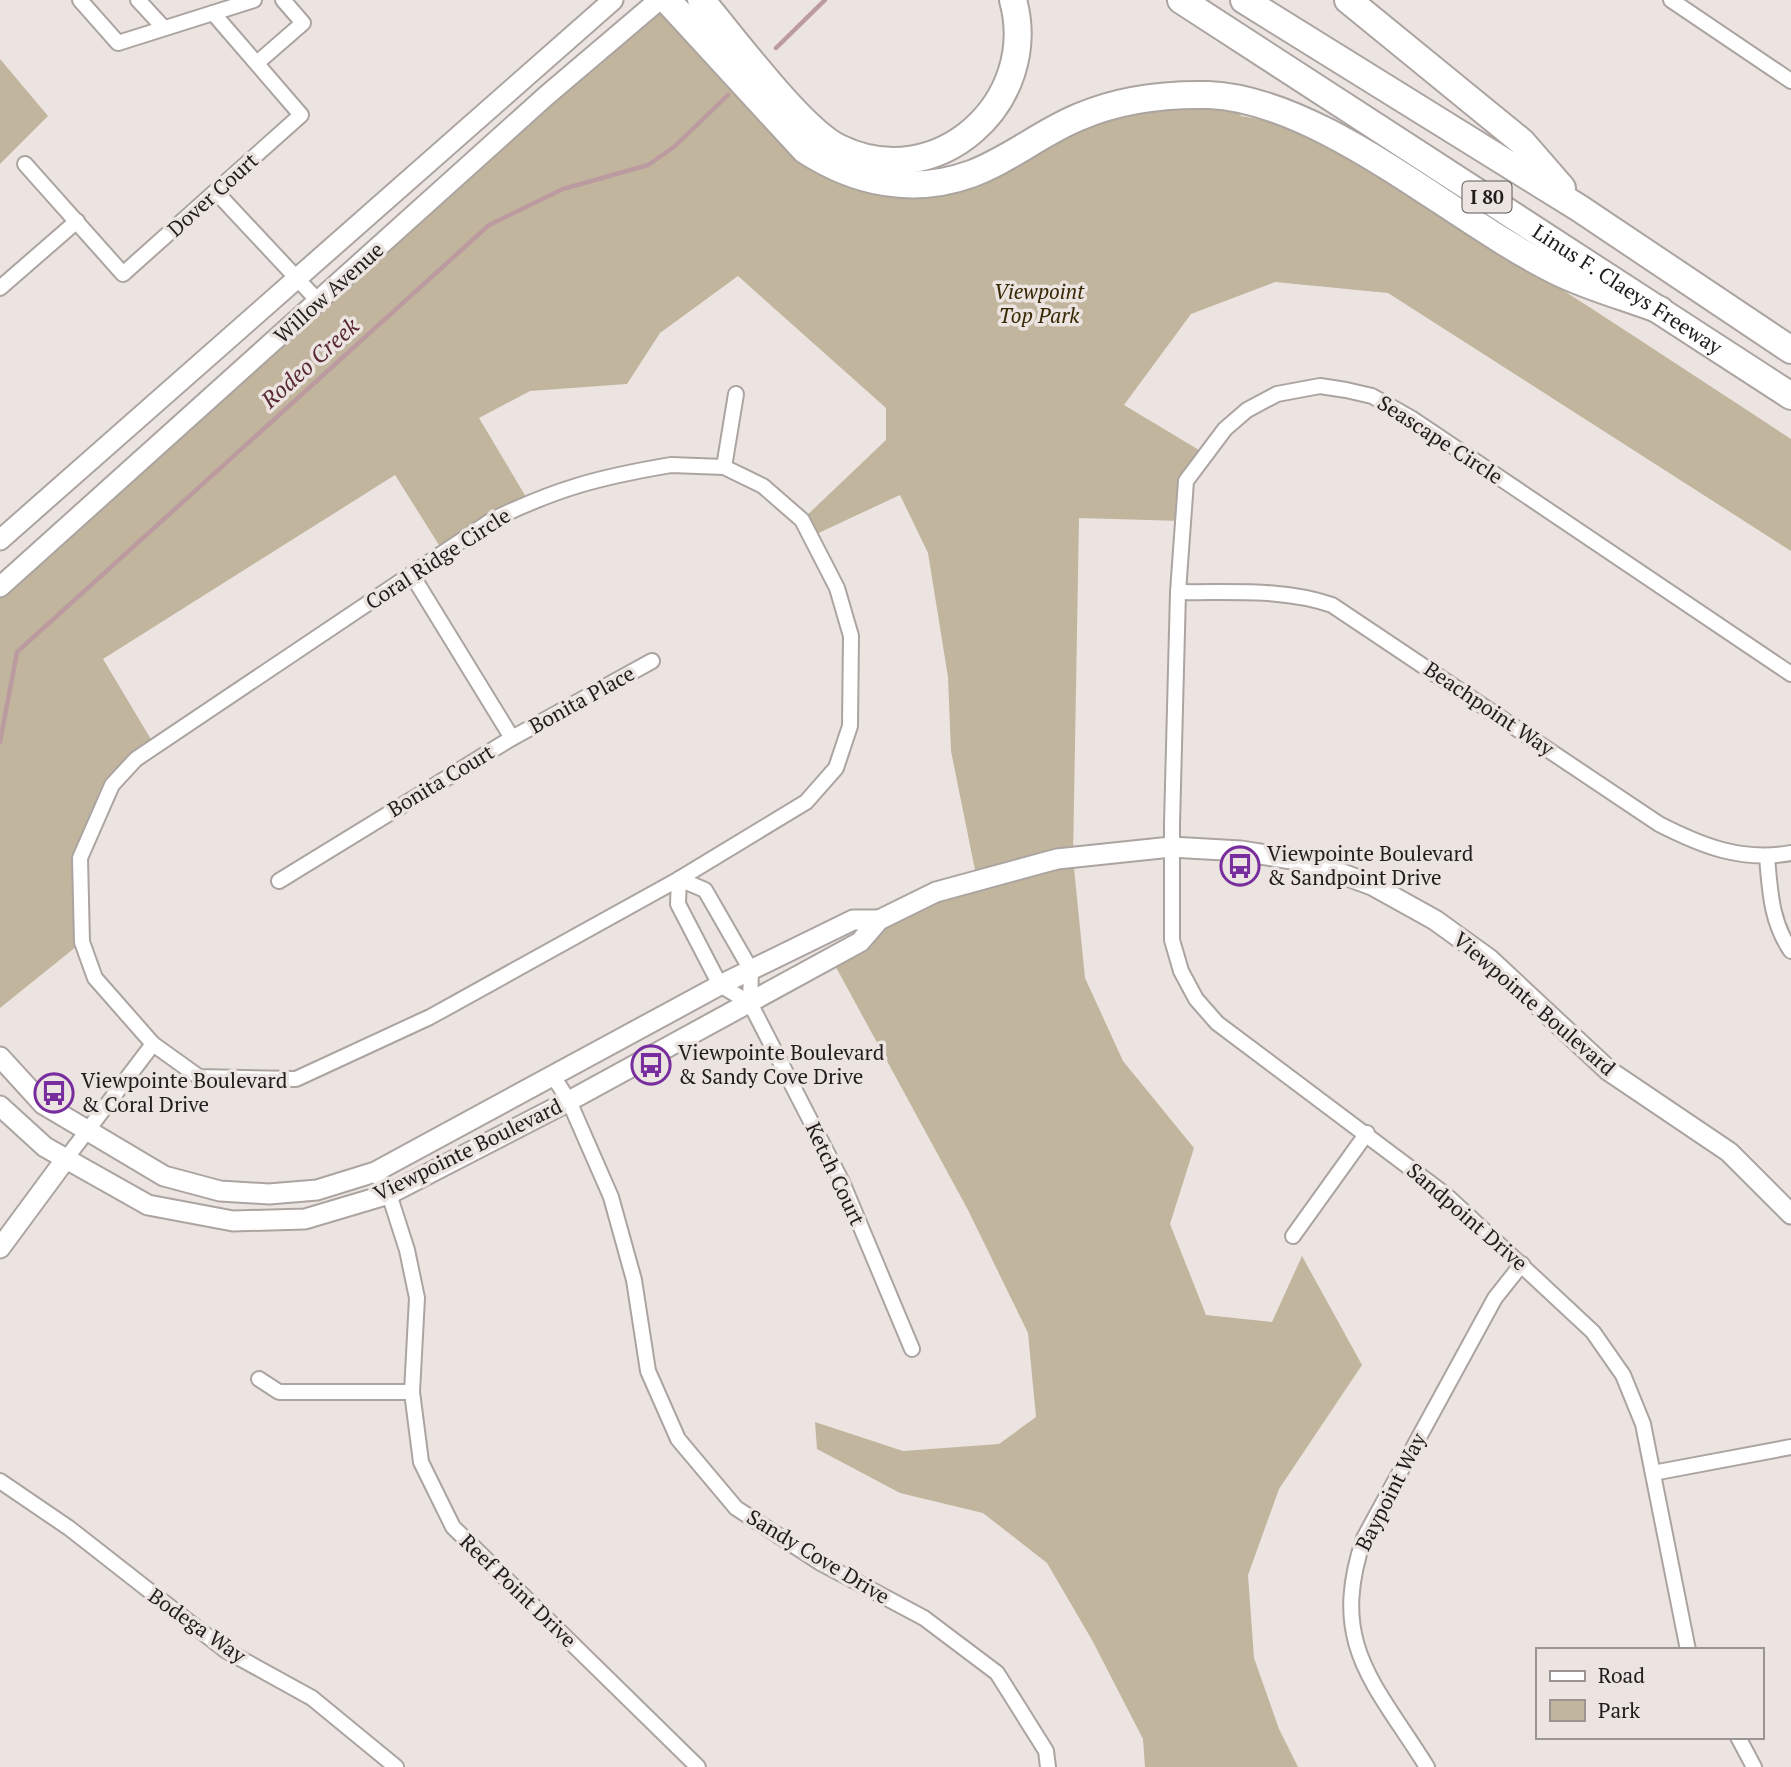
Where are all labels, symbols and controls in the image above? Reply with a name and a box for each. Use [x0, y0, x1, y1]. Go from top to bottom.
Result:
street label: Dover Court [161, 146, 264, 242]
road number: I 80 [1462, 182, 1512, 212]
street label: Linus F. Claeys Freeway [1528, 217, 1728, 361]
street label: Willow Avenue [267, 235, 389, 349]
park label: Viewpoint Top Park [994, 277, 1085, 329]
water label: Rodeo Creek [253, 310, 366, 415]
street label: Seascape Circle [1373, 388, 1509, 490]
street label: Coral Ridge Circle [360, 501, 515, 615]
street label: Beachpoint Way [1419, 654, 1560, 762]
street label: Bonita Place [524, 659, 639, 740]
street label: Bonita Court [382, 737, 499, 823]
place label: Viewpointe Boulevard & Sandpoint Drive [1267, 839, 1474, 891]
bus stop icon: Viewpointe Boulevard & Sandpoint Drive [1219, 845, 1261, 887]
street label: Viewpointe Boulevard [1448, 925, 1622, 1082]
place label: Viewpointe Boulevard & Sandy Cove Drive [678, 1038, 885, 1090]
bus stop icon: Viewpointe Boulevard & Sandy Cove Drive [630, 1044, 672, 1086]
place label: Viewpointe Boulevard & Coral Drive [81, 1066, 288, 1118]
bus stop icon: Viewpointe Boulevard & Coral Drive [33, 1072, 75, 1114]
street label: Viewpointe Boulevard [369, 1091, 567, 1207]
street label: Ketch Court [800, 1118, 872, 1230]
street label: Sandpoint Drive [1401, 1156, 1534, 1276]
street label: Baypoint Way [1348, 1427, 1432, 1555]
street label: Sandy Cove Drive [742, 1502, 895, 1610]
street label: Reef Point Drive [454, 1528, 583, 1653]
street label: Bodega Way [143, 1581, 252, 1669]
legend [1536, 1648, 1763, 1739]
text: Road [1598, 1661, 1645, 1689]
text: Park [1598, 1696, 1640, 1724]

